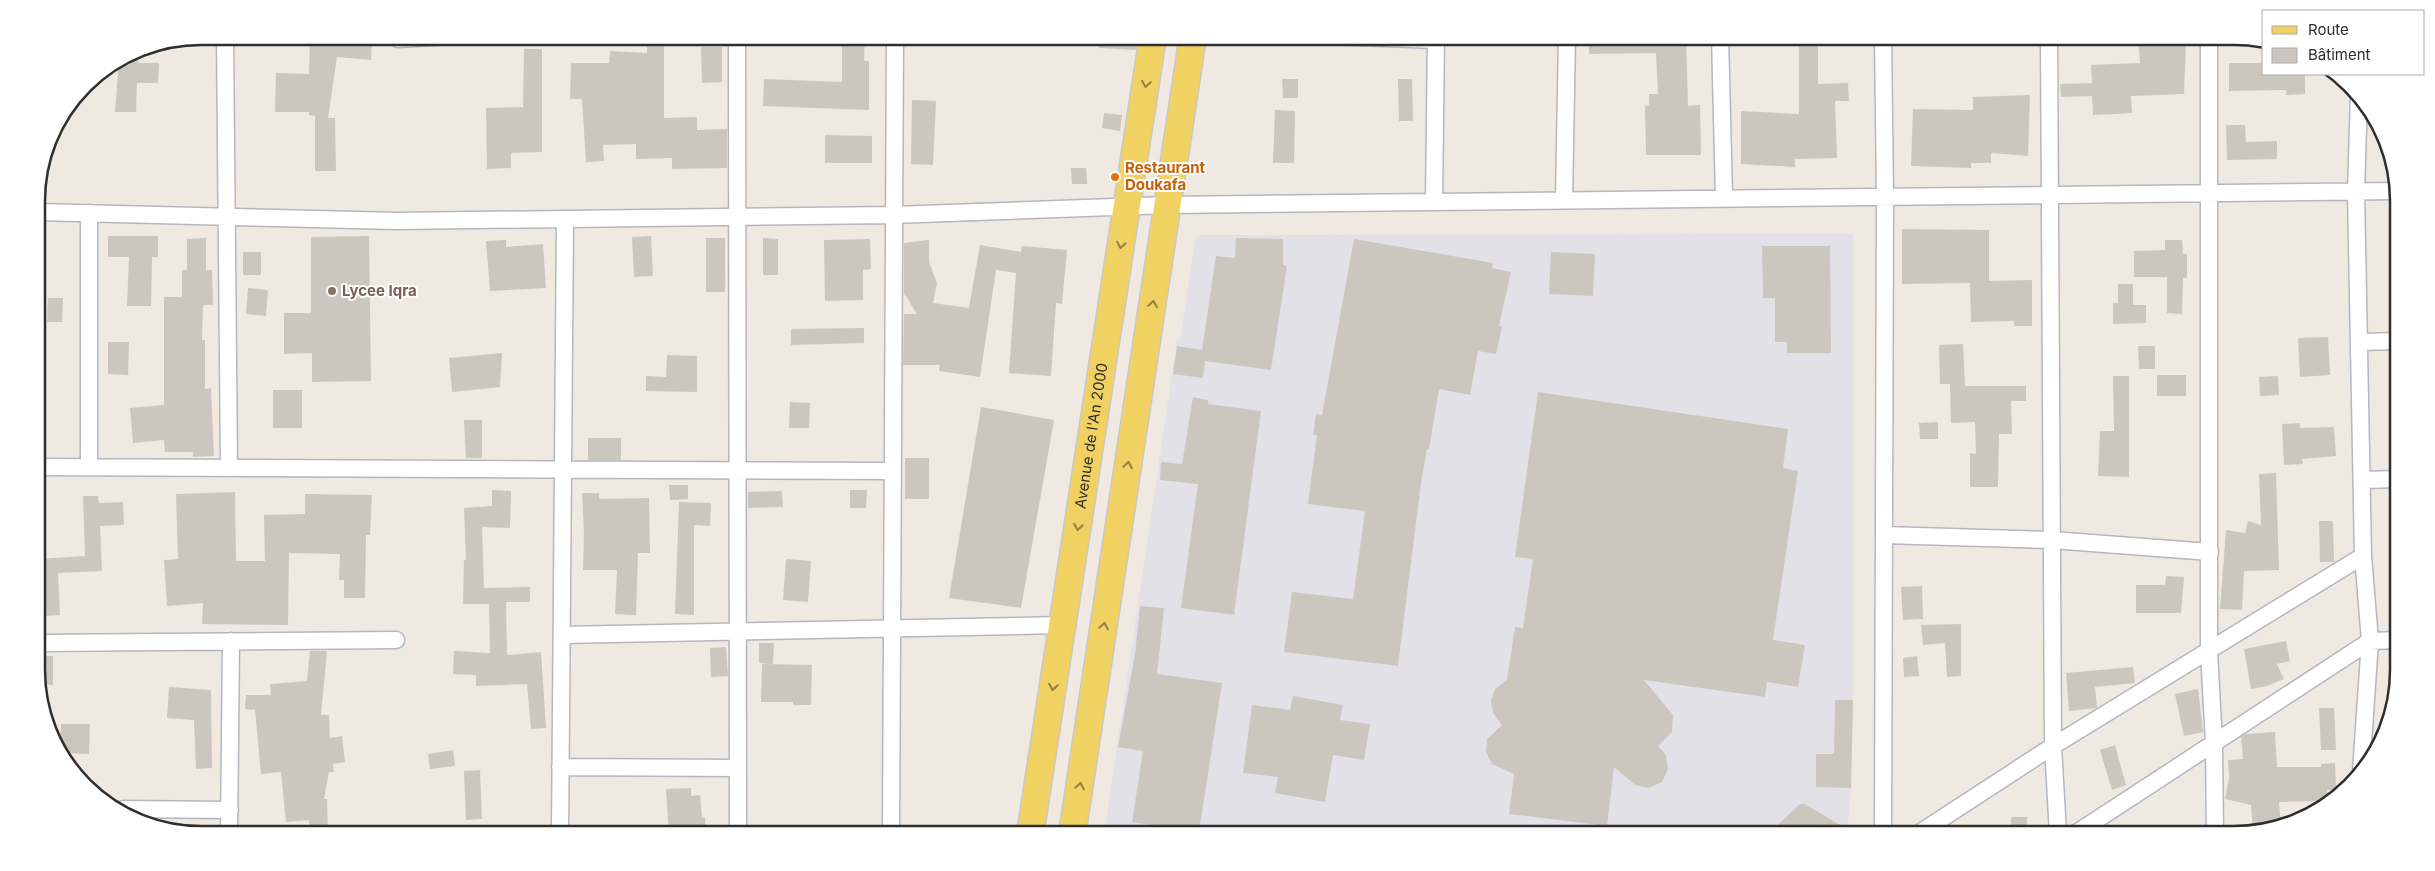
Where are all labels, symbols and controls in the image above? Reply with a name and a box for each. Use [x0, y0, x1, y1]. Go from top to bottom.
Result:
legend [2262, 10, 2425, 75]
text: Route [2308, 20, 2349, 39]
text: Bâtiment [2308, 45, 2371, 64]
one-way arrow [1141, 80, 1151, 89]
place label: Restaurant Doukafa [1125, 158, 1206, 194]
marker: Restaurant Doukafa [1109, 171, 1121, 183]
one-way arrow [1117, 241, 1127, 249]
place label: Lycee Iqra [342, 281, 417, 300]
marker: Lycee Iqra [326, 285, 338, 297]
one-way arrow [1147, 300, 1157, 309]
street label: Avenue de l'An 2000 [1070, 361, 1112, 510]
one-way arrow [1123, 461, 1133, 469]
one-way arrow [1074, 523, 1084, 531]
one-way arrow [1098, 621, 1109, 629]
one-way arrow [1049, 683, 1059, 692]
one-way arrow [1074, 782, 1084, 791]

